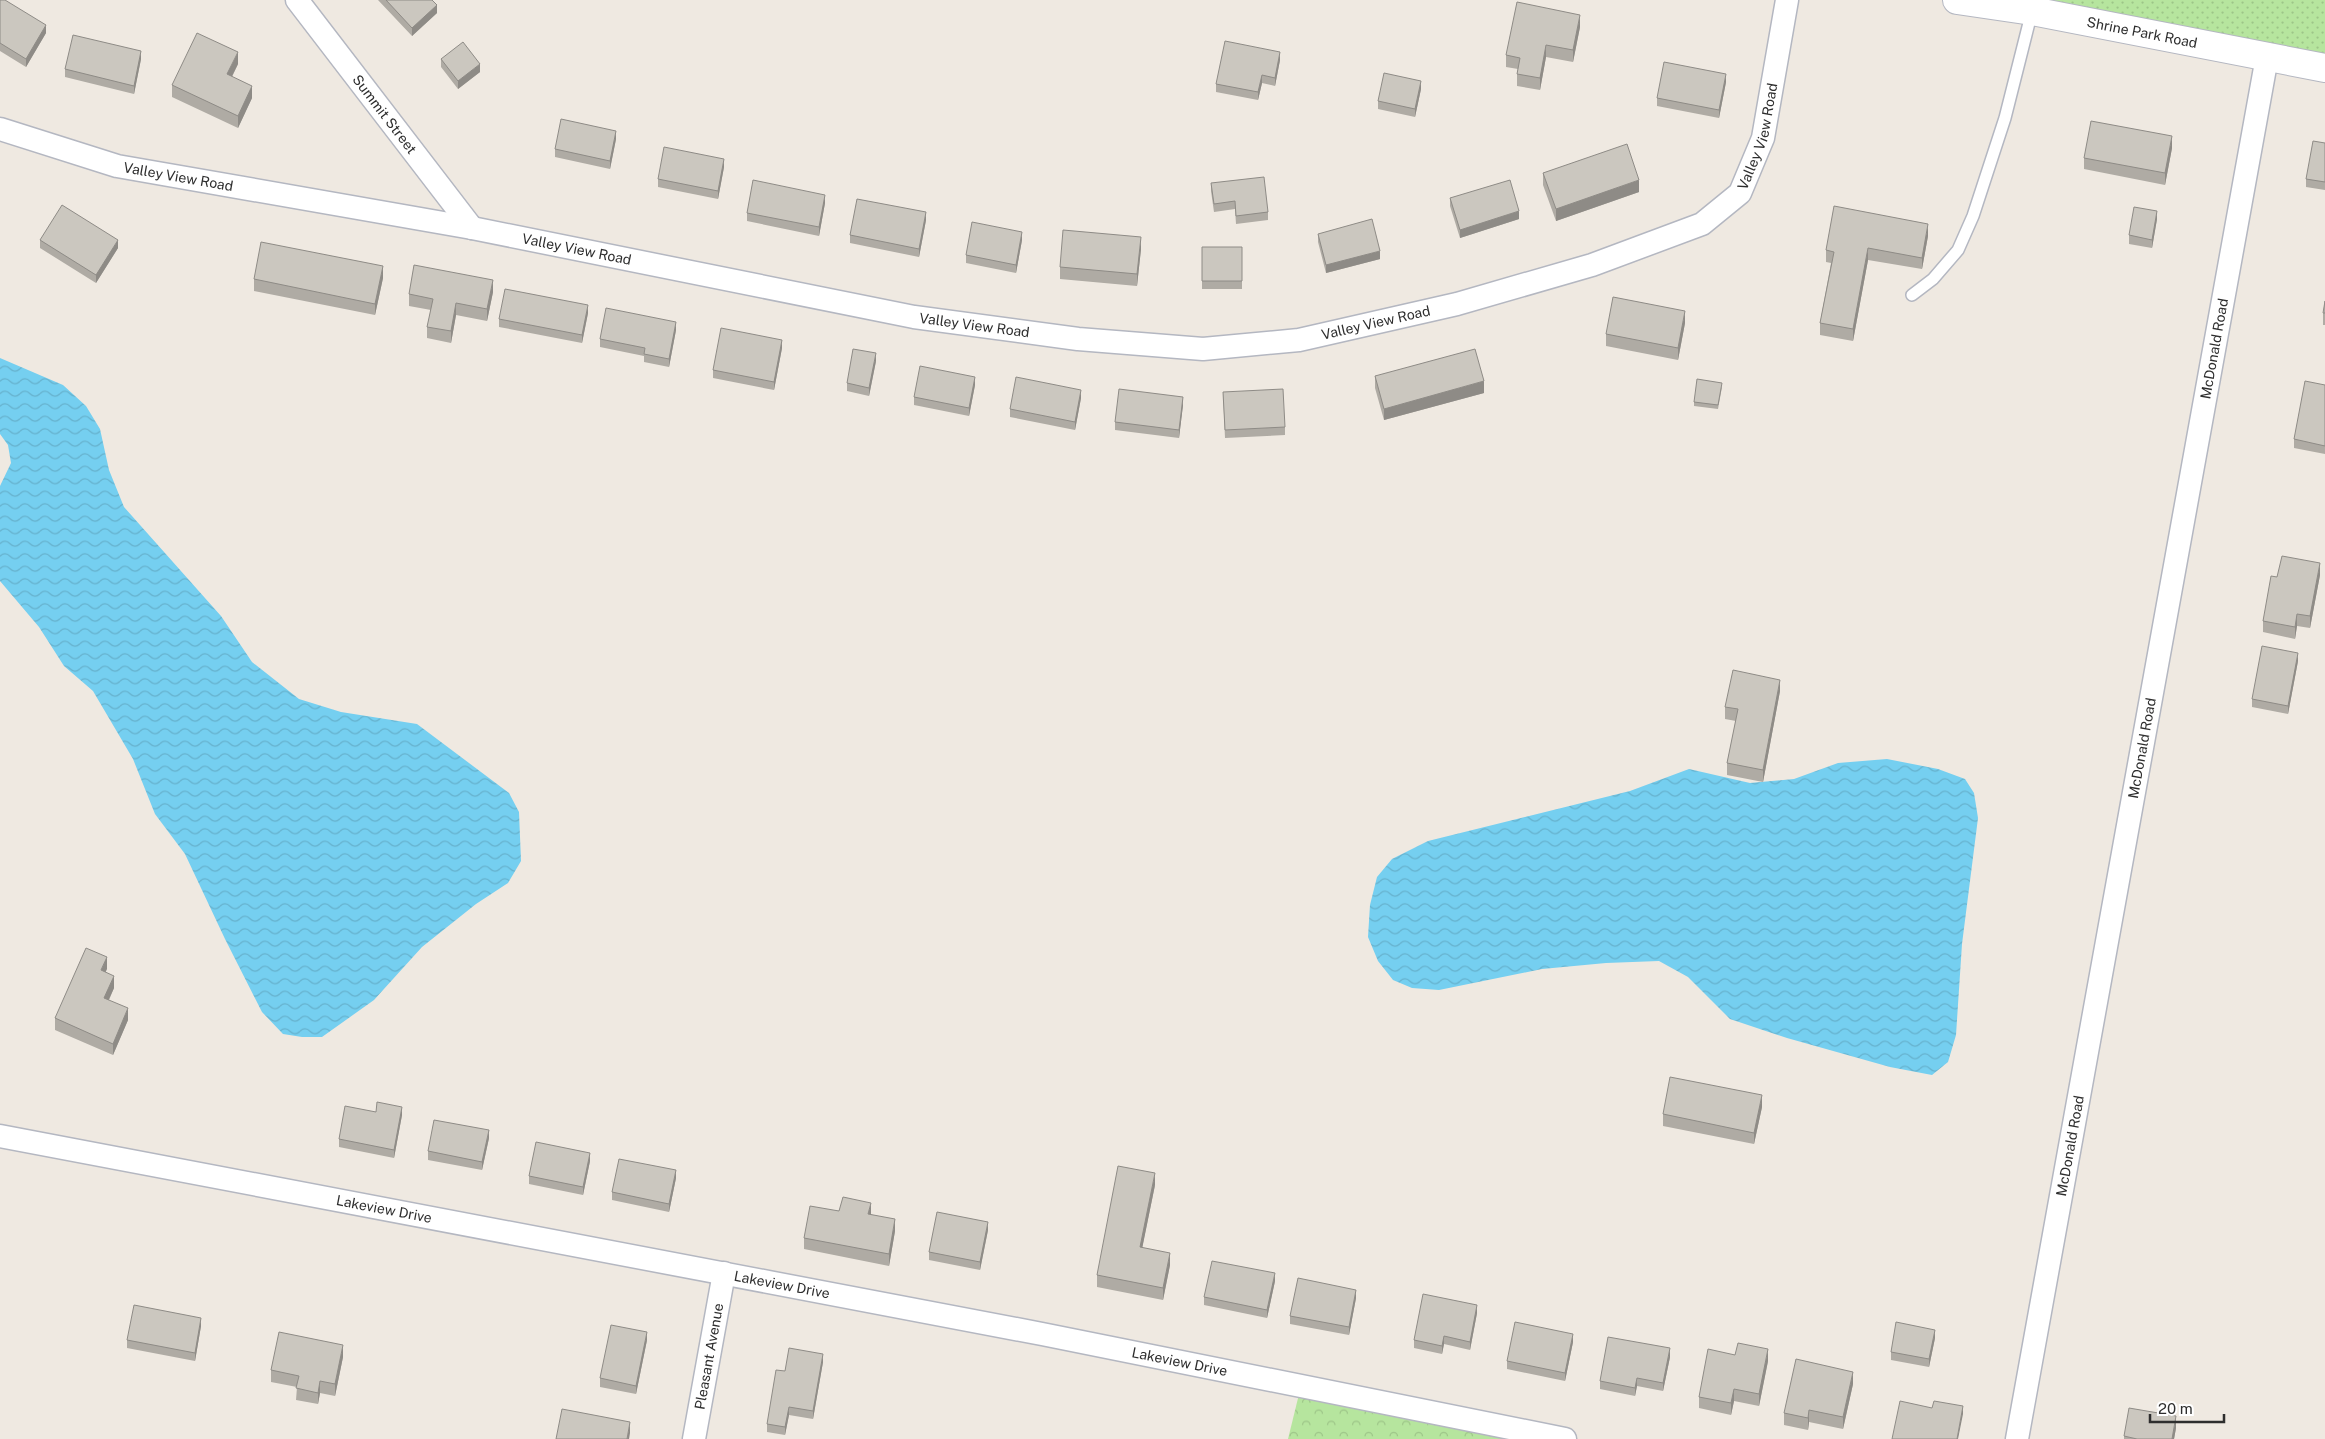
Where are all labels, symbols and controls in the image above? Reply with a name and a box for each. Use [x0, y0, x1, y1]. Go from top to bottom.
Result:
street label: Shrine Park Road [2085, 14, 2199, 51]
street label: Summit Street [349, 72, 420, 157]
street label: Valley View Road [1734, 82, 1780, 192]
street label: Valley View Road [122, 159, 234, 194]
street label: Valley View Road [521, 230, 633, 268]
street label: McDonald Road [2197, 297, 2231, 400]
street label: Valley View Road [1320, 302, 1432, 343]
street label: Valley View Road [918, 310, 1031, 340]
street label: McDonald Road [2125, 697, 2159, 800]
street label: McDonald Road [2053, 1094, 2087, 1197]
street label: Lakeview Drive [335, 1192, 433, 1226]
street label: Lakeview Drive [733, 1268, 831, 1302]
street label: Pleasant Avenue [691, 1302, 726, 1411]
street label: Lakeview Drive [1130, 1344, 1229, 1379]
scale bar [2150, 1392, 2224, 1424]
text: 20 m [2158, 1400, 2193, 1417]

